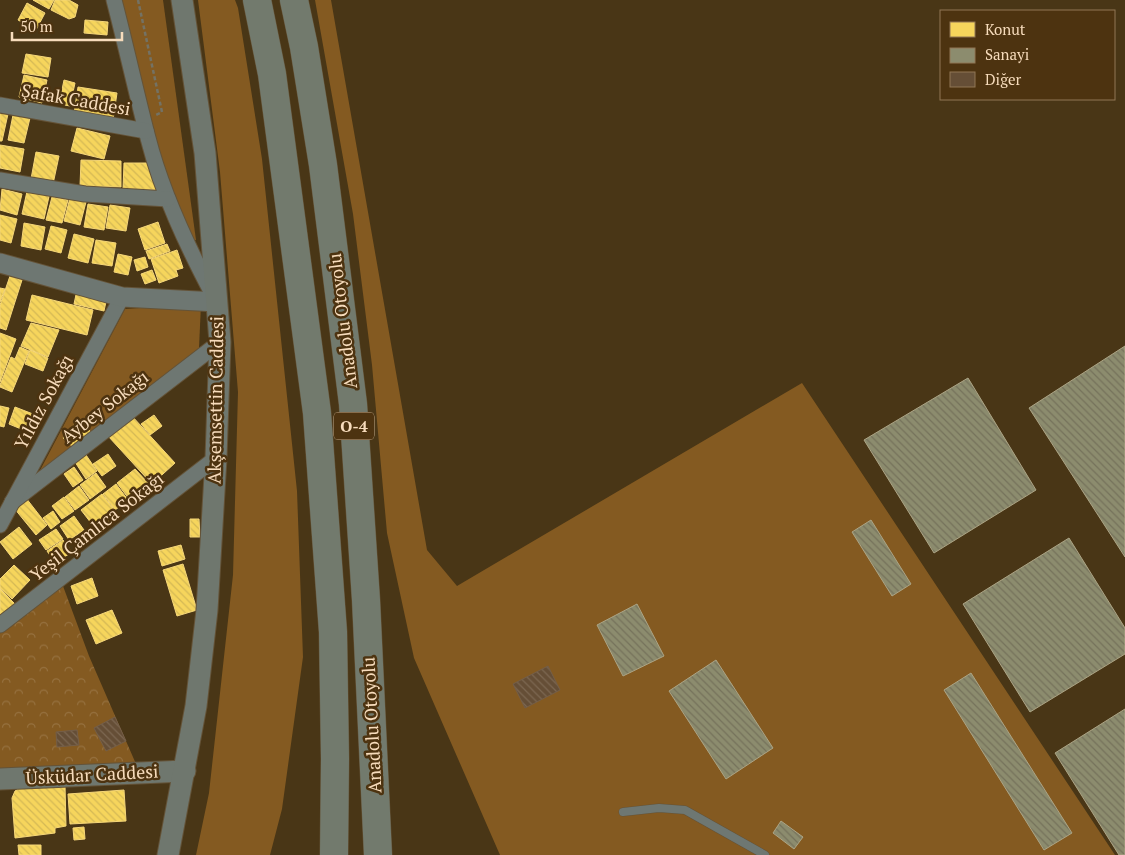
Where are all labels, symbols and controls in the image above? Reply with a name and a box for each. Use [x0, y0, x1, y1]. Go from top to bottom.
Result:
scale bar [12, 10, 122, 42]
legend [940, 10, 1115, 100]
text: 50 m [20, 16, 53, 36]
text: Konut [985, 19, 1026, 39]
text: Sanayi [985, 44, 1029, 64]
text: Diğer [985, 69, 1022, 89]
street label: Şafak Caddesi [20, 78, 133, 120]
street label: Anadolu Otoyolu [322, 252, 362, 390]
street label: Akşemsettin Caddesi [202, 316, 228, 484]
street label: Yıldız Sokağı [8, 350, 78, 453]
street label: Aybey Sokağı [56, 364, 153, 448]
road number: O-4 [334, 412, 374, 440]
street label: Yeşil Çamlıca Sokağı [24, 466, 168, 586]
street label: Anadolu Otoyolu [355, 656, 387, 794]
street label: Üsküdar Caddesi [25, 759, 159, 789]

